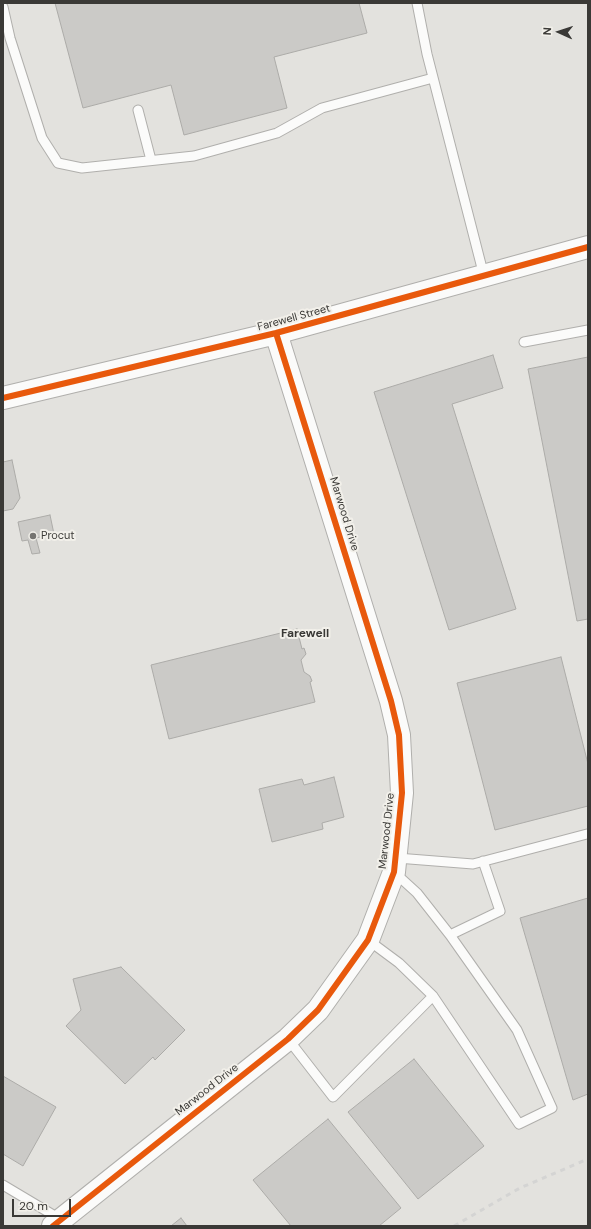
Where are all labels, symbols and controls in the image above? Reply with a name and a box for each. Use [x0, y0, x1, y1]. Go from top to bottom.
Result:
north arrow [539, 12, 579, 52]
text: N [540, 27, 554, 36]
street label: Farewell Street [256, 302, 332, 334]
street label: Marwood Drive [327, 476, 361, 552]
place label: Procut [41, 529, 75, 543]
marker: Procut [28, 531, 38, 541]
district label: Farewell [281, 627, 329, 641]
street label: Marwood Drive [376, 792, 398, 870]
street label: Marwood Drive [173, 1061, 241, 1119]
scale bar [14, 1191, 73, 1217]
text: 20 m [19, 1198, 48, 1214]

